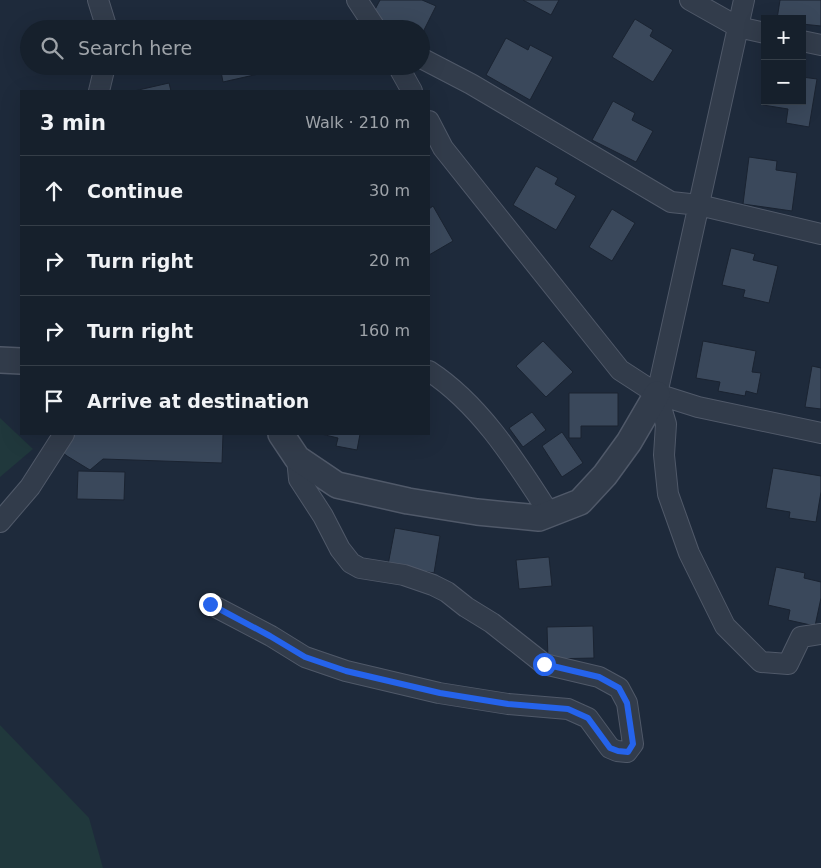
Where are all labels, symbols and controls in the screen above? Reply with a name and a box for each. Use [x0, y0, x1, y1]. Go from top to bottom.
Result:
map controls [761, 15, 806, 105]
button: + [761, 15, 806, 60]
search box [20, 20, 430, 75]
icon: search [38, 34, 66, 62]
text: Search here [78, 37, 192, 59]
button: − [761, 60, 806, 105]
text: 3 min [40, 111, 106, 135]
text: Walk · 210 m [305, 113, 410, 132]
icon: ahead [40, 177, 68, 205]
text: Continue [87, 180, 183, 202]
text: 30 m [369, 181, 410, 200]
icon: right [40, 247, 68, 275]
text: Turn right [87, 250, 193, 272]
text: 20 m [369, 251, 410, 270]
icon: right [40, 317, 68, 345]
text: Turn right [87, 320, 193, 342]
text: 160 m [359, 321, 410, 340]
icon: arrive [40, 387, 68, 415]
text: Arrive at destination [87, 390, 309, 412]
route end [199, 593, 222, 616]
route start [533, 653, 556, 676]

